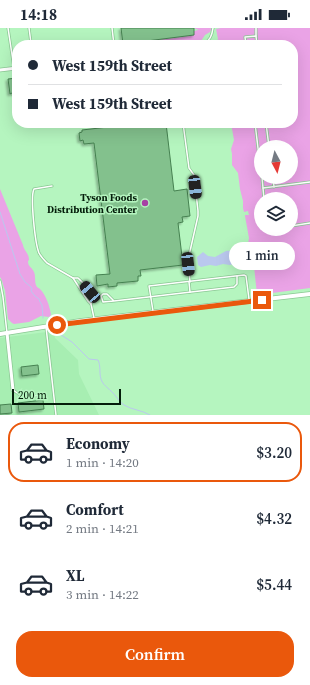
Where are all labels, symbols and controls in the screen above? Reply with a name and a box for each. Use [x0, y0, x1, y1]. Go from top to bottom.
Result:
text: 14:18 [20, 4, 57, 25]
text: West 159th Street [52, 55, 172, 76]
text: West 159th Street [52, 93, 172, 114]
north arrow [254, 140, 298, 184]
map controls [254, 140, 298, 236]
car [188, 174, 202, 200]
place label: Tyson Foods Distribution Center [47, 191, 137, 216]
button: layers [254, 192, 298, 236]
marker: Tyson Foods Distribution Center [140, 198, 150, 208]
callout: 1 min [229, 242, 295, 270]
text: 1 min [245, 247, 279, 264]
car [181, 251, 195, 277]
car [78, 279, 102, 305]
route end [253, 291, 271, 309]
route start [48, 316, 66, 334]
scale bar [12, 387, 121, 406]
text: 200 m [18, 388, 47, 403]
text: Economy [66, 433, 130, 454]
icon: car [18, 434, 54, 470]
text: $3.20 [256, 442, 292, 463]
text: 1 min · 14:20 [66, 454, 139, 471]
text: Comfort [66, 499, 124, 520]
icon: car [18, 500, 54, 536]
text: $4.32 [256, 508, 292, 529]
text: 2 min · 14:21 [66, 520, 139, 537]
text: XL [66, 565, 85, 586]
icon: car [18, 566, 54, 602]
text: $5.44 [256, 574, 292, 595]
text: 3 min · 14:22 [66, 586, 139, 603]
button: Confirm [16, 631, 294, 677]

